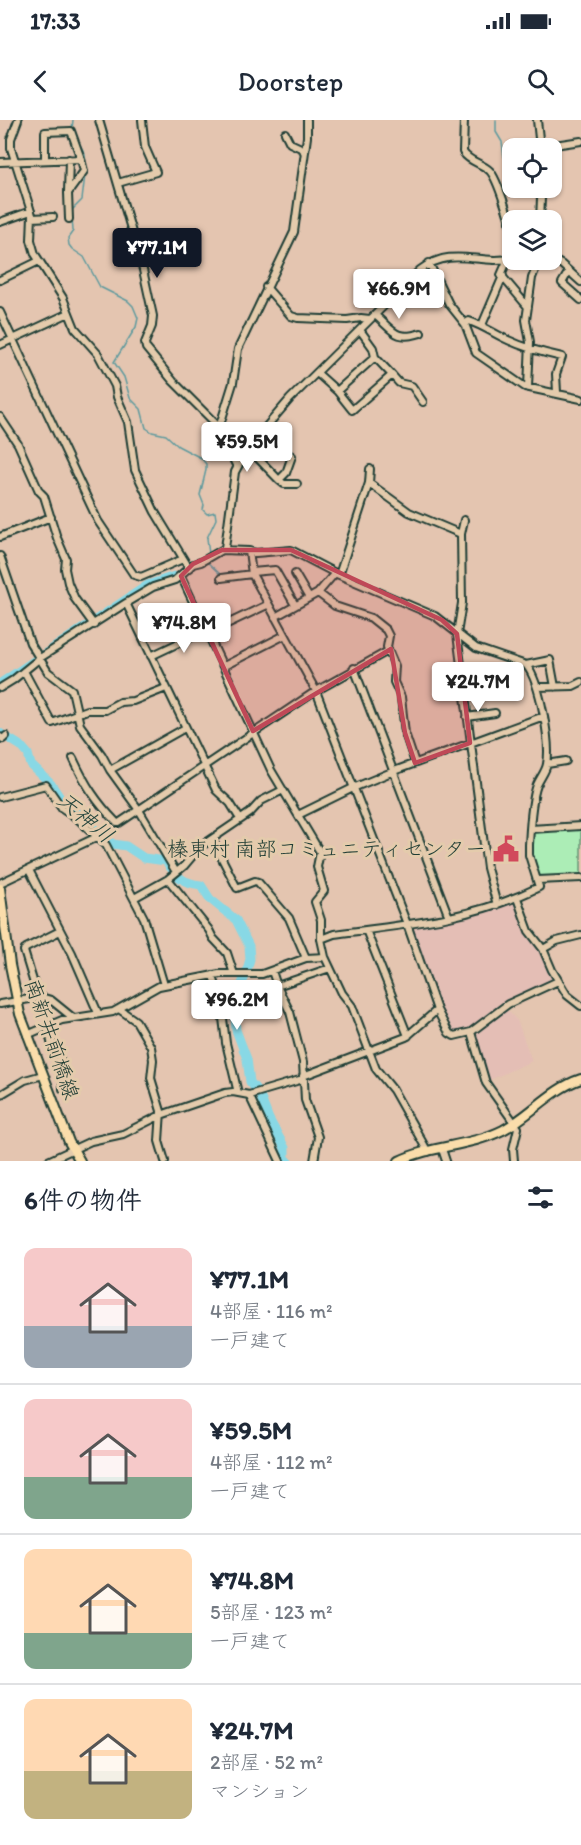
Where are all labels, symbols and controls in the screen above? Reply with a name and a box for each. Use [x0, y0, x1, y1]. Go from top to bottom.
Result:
text: 17:33 [30, 8, 81, 35]
icon: back [24, 65, 57, 98]
text: Doorstep [238, 65, 343, 98]
icon: search [524, 65, 557, 98]
map controls [502, 138, 562, 270]
button: locate [502, 138, 562, 198]
button: layers [502, 210, 562, 270]
pin: ¥77.1M [108, 228, 206, 279]
text: ¥77.1M [127, 235, 187, 259]
pin: ¥66.9M [350, 269, 448, 320]
text: ¥66.9M [367, 276, 431, 300]
pin: ¥59.5M [198, 422, 296, 473]
text: ¥59.5M [215, 429, 279, 453]
pin: ¥74.8M [135, 603, 233, 654]
text: ¥74.8M [152, 610, 216, 634]
pin: ¥24.7M [429, 662, 527, 713]
text: ¥24.7M [446, 669, 510, 693]
water label: 天神川 [52, 786, 120, 849]
public building icon: 榛東村 南部コミュニティセンター [491, 834, 521, 864]
place label: 榛東村 南部コミュニティセンター [167, 836, 486, 861]
street label: 南新井前橋線 [20, 975, 85, 1102]
pin: ¥96.2M [188, 980, 286, 1031]
text: ¥96.2M [205, 987, 269, 1011]
icon: filters [524, 1181, 557, 1214]
text: 6件の物件 [24, 1184, 142, 1216]
text: ¥77.1M [210, 1263, 289, 1295]
icon: home [72, 1272, 144, 1344]
text: 4部屋 · 116 m² [210, 1299, 333, 1323]
text: 一戸建て [210, 1328, 290, 1352]
text: ¥59.5M [210, 1414, 292, 1446]
icon: home [72, 1423, 144, 1495]
text: 4部屋 · 112 m² [210, 1450, 332, 1474]
text: 一戸建て [210, 1479, 290, 1503]
text: ¥74.8M [210, 1564, 294, 1596]
icon: home [72, 1573, 144, 1645]
text: 5部屋 · 123 m² [210, 1600, 333, 1624]
text: 一戸建て [210, 1629, 290, 1653]
text: ¥24.7M [210, 1714, 294, 1746]
icon: home [72, 1723, 144, 1795]
text: 2部屋 · 52 m² [210, 1750, 323, 1774]
text: マンション [210, 1779, 309, 1803]

